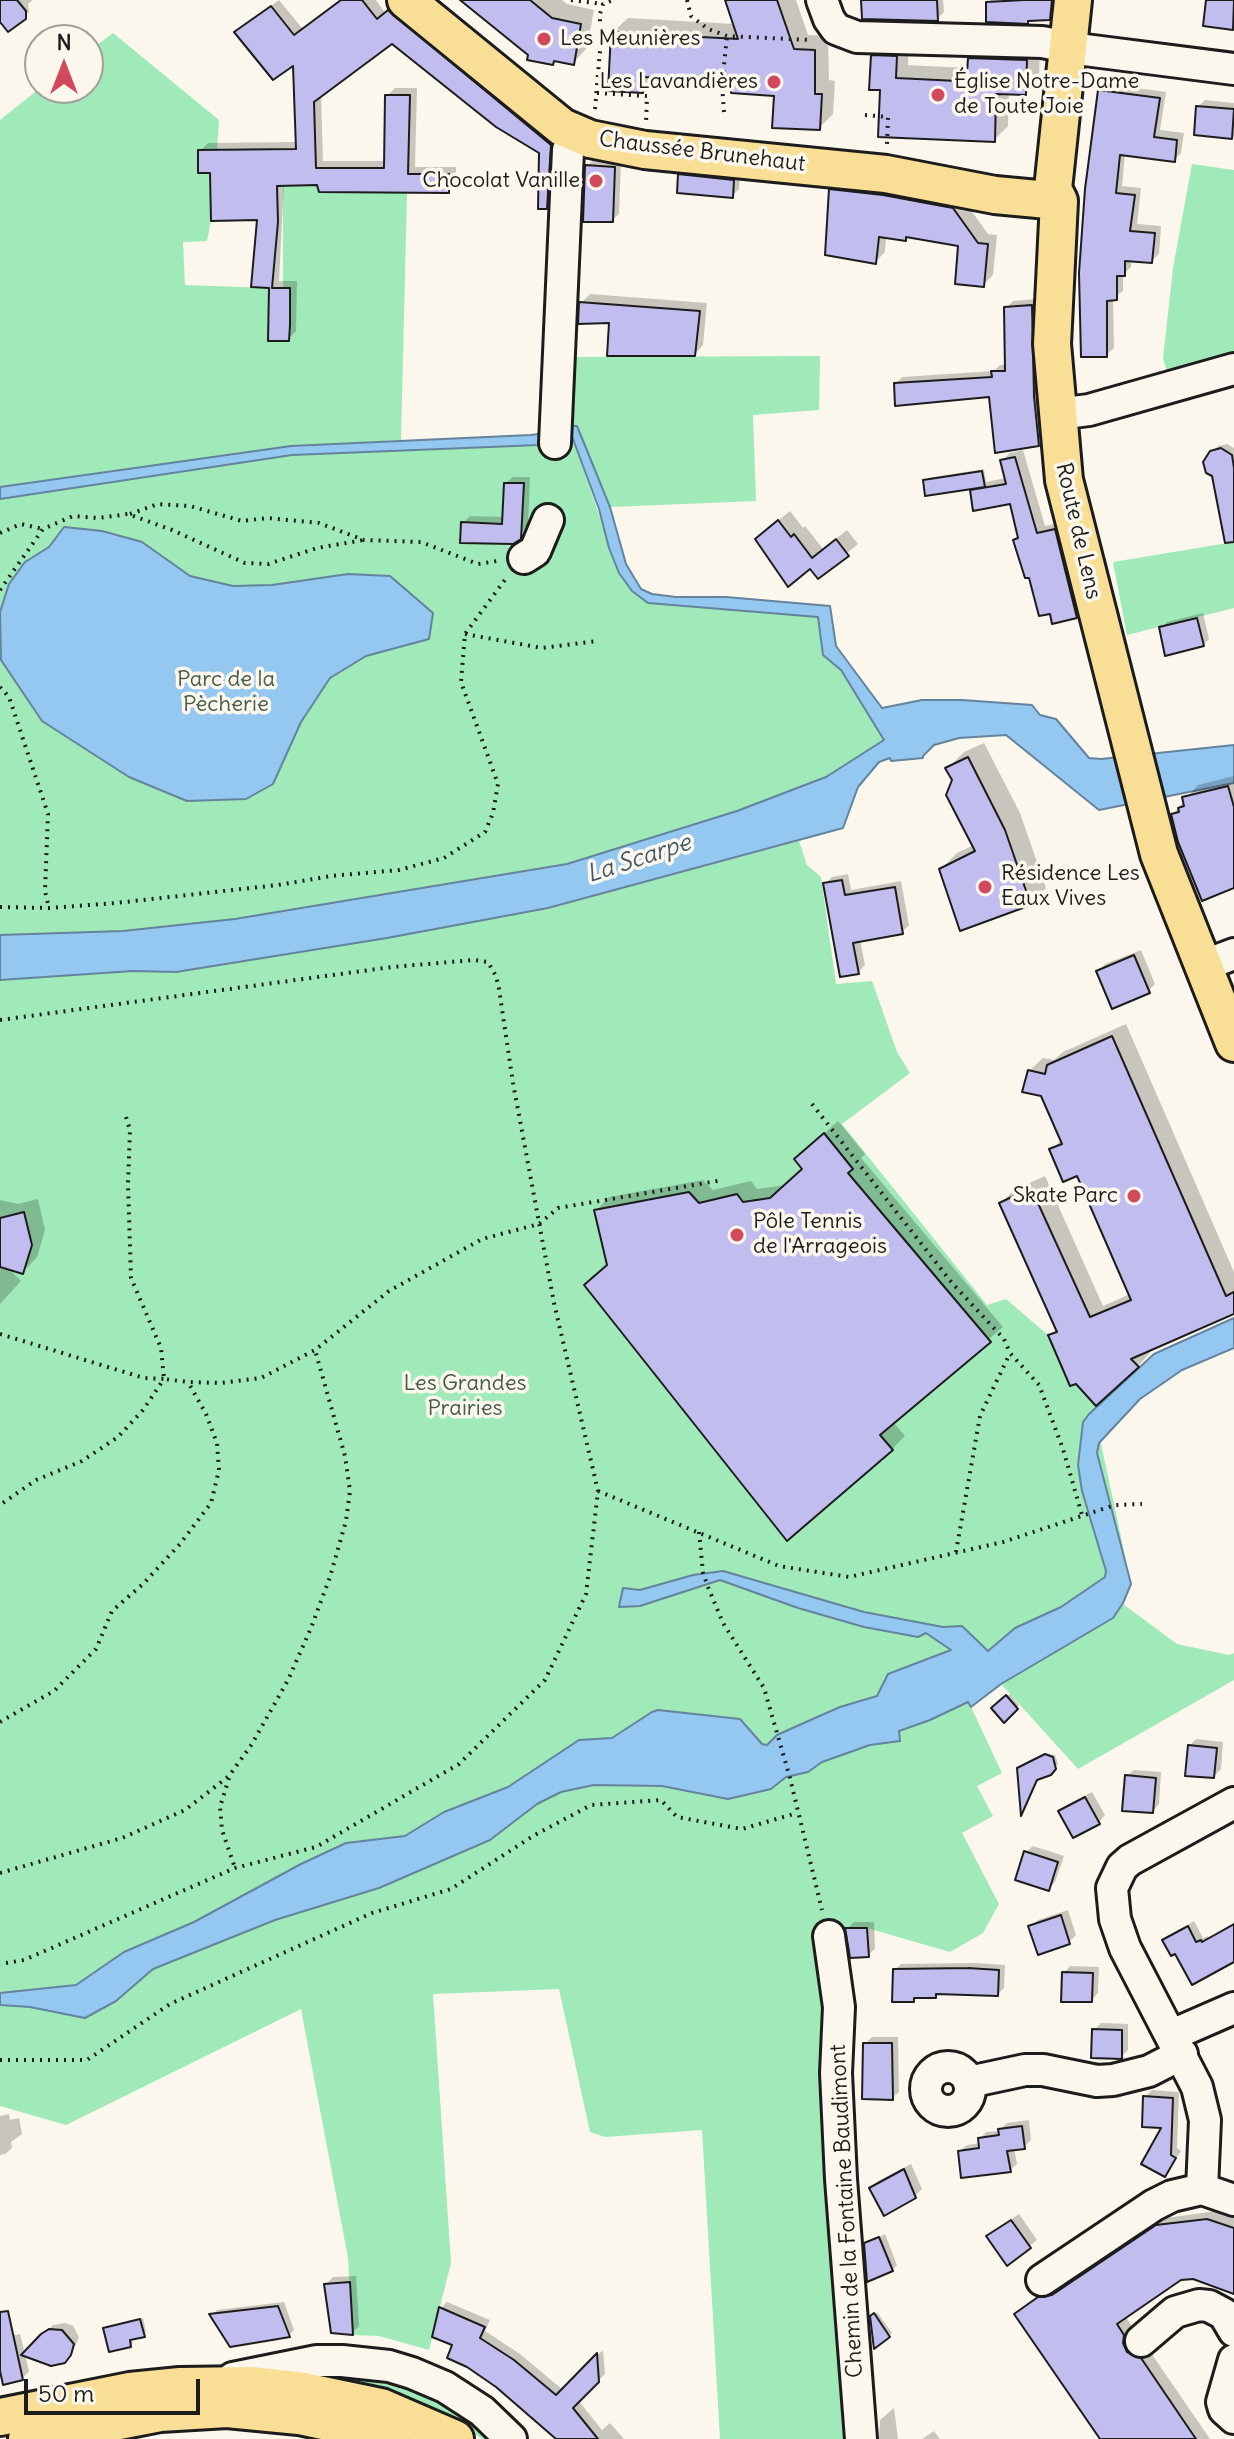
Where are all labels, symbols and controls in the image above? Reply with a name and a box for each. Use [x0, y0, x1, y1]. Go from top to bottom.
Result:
north arrow [24, 24, 104, 104]
place label: Les Meunières [560, 26, 700, 52]
text: N [56, 28, 72, 56]
marker: Les Meunières [535, 30, 553, 48]
place label: Les Lavandières [599, 69, 758, 95]
place label: Église Notre-Dame de Toute Joie [954, 69, 1139, 120]
marker: Les Lavandières [765, 73, 783, 91]
marker: Église Notre-Dame de Toute Joie [929, 86, 947, 104]
street label: Chaussée Brunehaut [597, 126, 807, 178]
place label: Chocolat Vanille [422, 168, 580, 194]
marker: Chocolat Vanille [587, 172, 605, 190]
street label: Route de Lens [1049, 460, 1107, 602]
park label: Parc de la Pècherie [177, 667, 275, 718]
water label: La Scarpe [583, 829, 695, 889]
place label: Résidence Les Eaux Vives [1001, 861, 1140, 912]
marker: Résidence Les Eaux Vives [976, 878, 994, 896]
place label: Skate Parc [1013, 1183, 1118, 1209]
marker: Skate Parc [1125, 1187, 1143, 1205]
place label: Pôle Tennis de l'Arrageois [753, 1209, 887, 1260]
marker: Pôle Tennis de l'Arrageois [728, 1226, 746, 1244]
park label: Les Grandes Prairies [403, 1371, 527, 1422]
street label: Chemin de la Fontaine Baudimont [825, 2043, 869, 2379]
scale bar [28, 2363, 204, 2413]
text: 50 m [38, 2378, 94, 2408]

